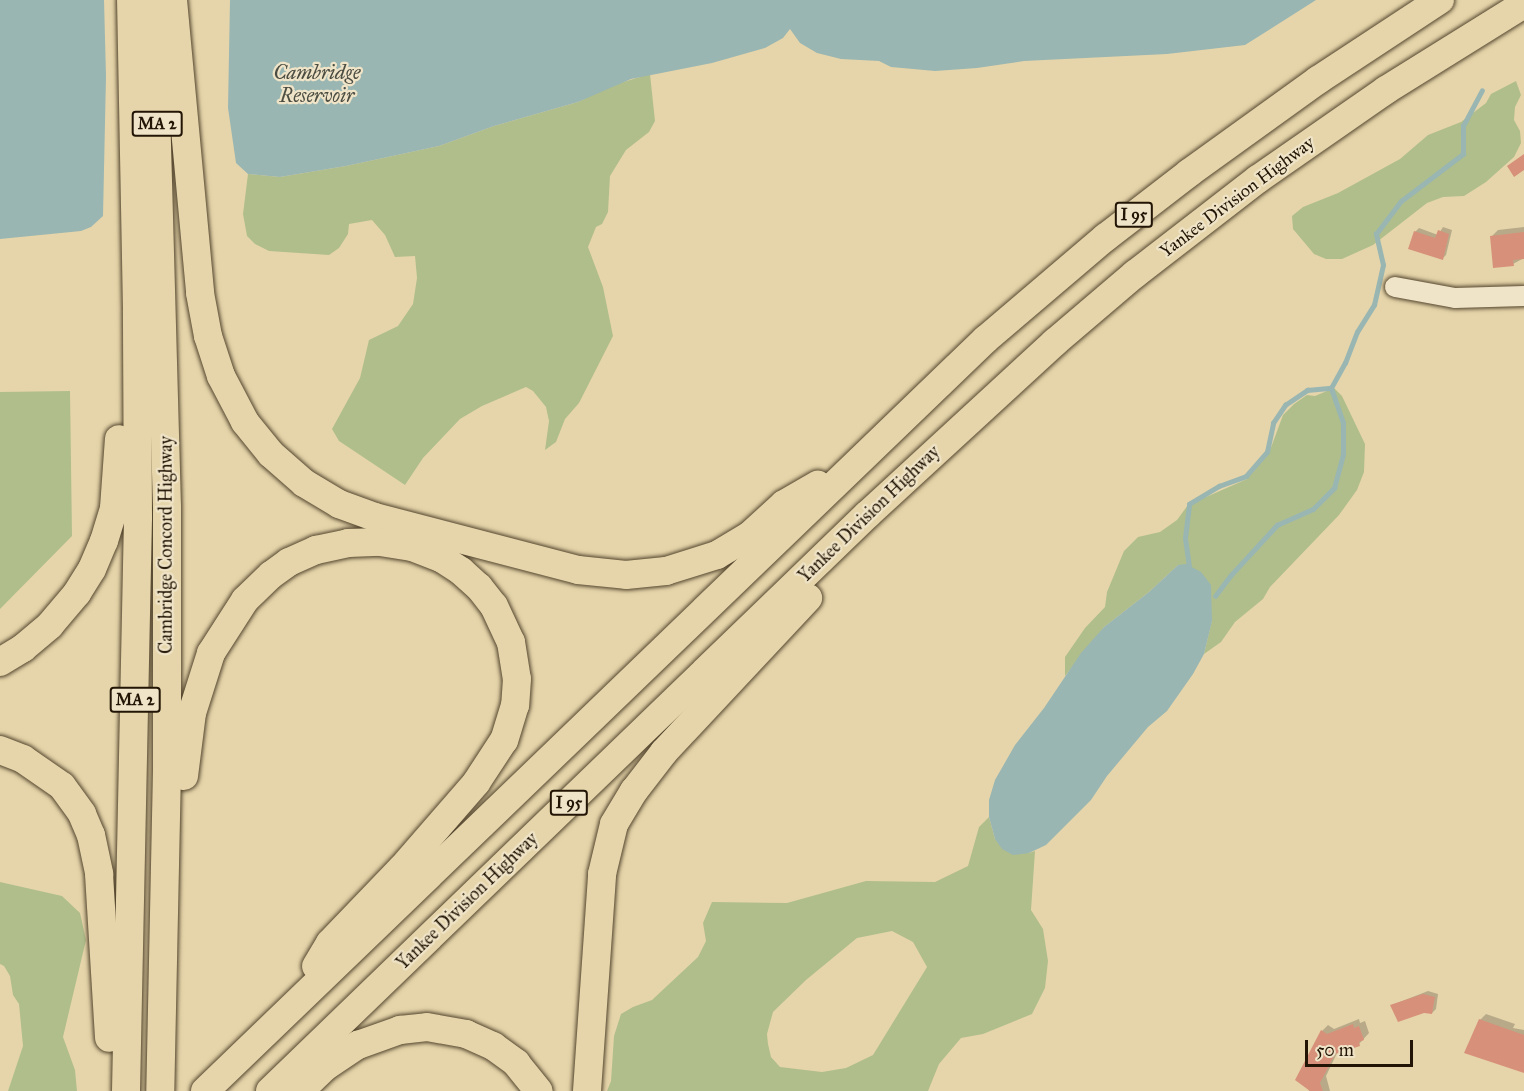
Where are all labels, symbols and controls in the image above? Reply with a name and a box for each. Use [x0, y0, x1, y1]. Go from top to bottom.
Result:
water label: Cambridge Reservoir [273, 61, 361, 108]
road number: MA 2 [132, 111, 182, 137]
street label: Yankee Division Highway [1155, 132, 1319, 262]
road number: I 95 [1114, 202, 1154, 228]
street label: Cambridge Concord Highway [155, 436, 177, 654]
street label: Yankee Division Highway [794, 441, 944, 587]
road number: MA 2 [110, 687, 160, 713]
road number: I 95 [550, 790, 588, 816]
street label: Yankee Division Highway [392, 828, 542, 974]
scale bar [1308, 1028, 1416, 1066]
text: 50 m [1316, 1039, 1354, 1061]

